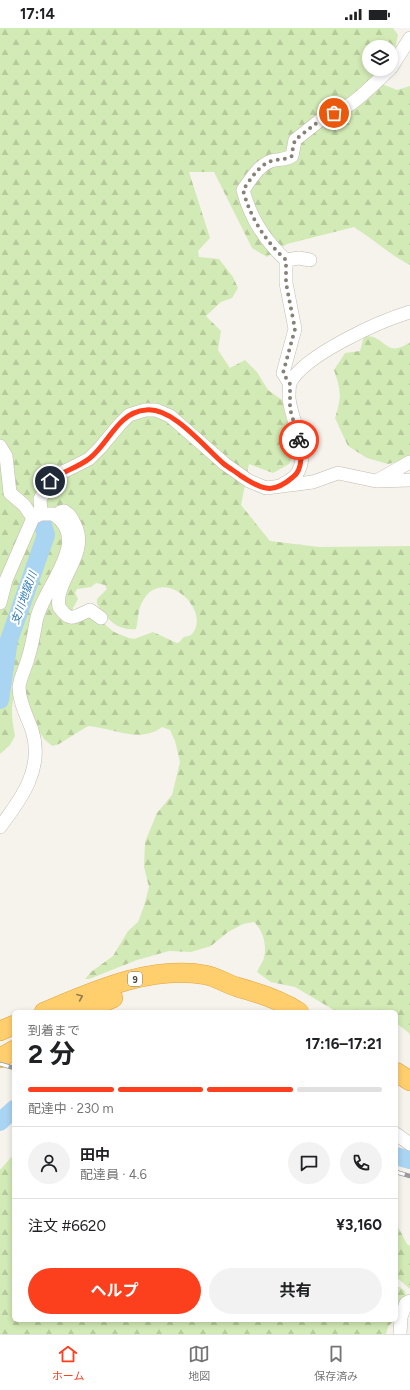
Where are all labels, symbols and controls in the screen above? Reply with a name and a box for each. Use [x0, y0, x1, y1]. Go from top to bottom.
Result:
text: 17:14 [20, 5, 55, 23]
map controls [362, 40, 398, 76]
button: layers [362, 40, 398, 76]
pin [317, 96, 351, 130]
icon: bag [323, 102, 345, 124]
courier [279, 420, 319, 460]
icon: bike [288, 429, 310, 451]
pin [33, 464, 67, 498]
icon: home [39, 470, 61, 492]
water label: 支川地獄川 [8, 569, 40, 626]
road number: 9 [128, 972, 142, 986]
one-way arrow [76, 994, 84, 1002]
text: 到着まで [28, 1023, 80, 1038]
text: 17:16–17:21 [305, 1035, 382, 1053]
text: 2 分 [28, 1038, 75, 1070]
text: 配達中 · 230 m [28, 1101, 114, 1116]
button: person [28, 1142, 70, 1184]
button: chat [288, 1142, 330, 1184]
button: phone [340, 1142, 382, 1184]
text: 田中 [80, 1146, 110, 1164]
text: 配達員 · 4.6 [80, 1167, 147, 1182]
text: ¥3,160 [336, 1216, 382, 1234]
text: 注文 #6620 [28, 1217, 106, 1235]
button: ヘルプ [28, 1268, 201, 1314]
button: 共有 [209, 1268, 382, 1314]
tab: ホーム [52, 1343, 85, 1383]
tab: 地図 [188, 1343, 210, 1383]
tab: 保存済み [314, 1343, 358, 1383]

